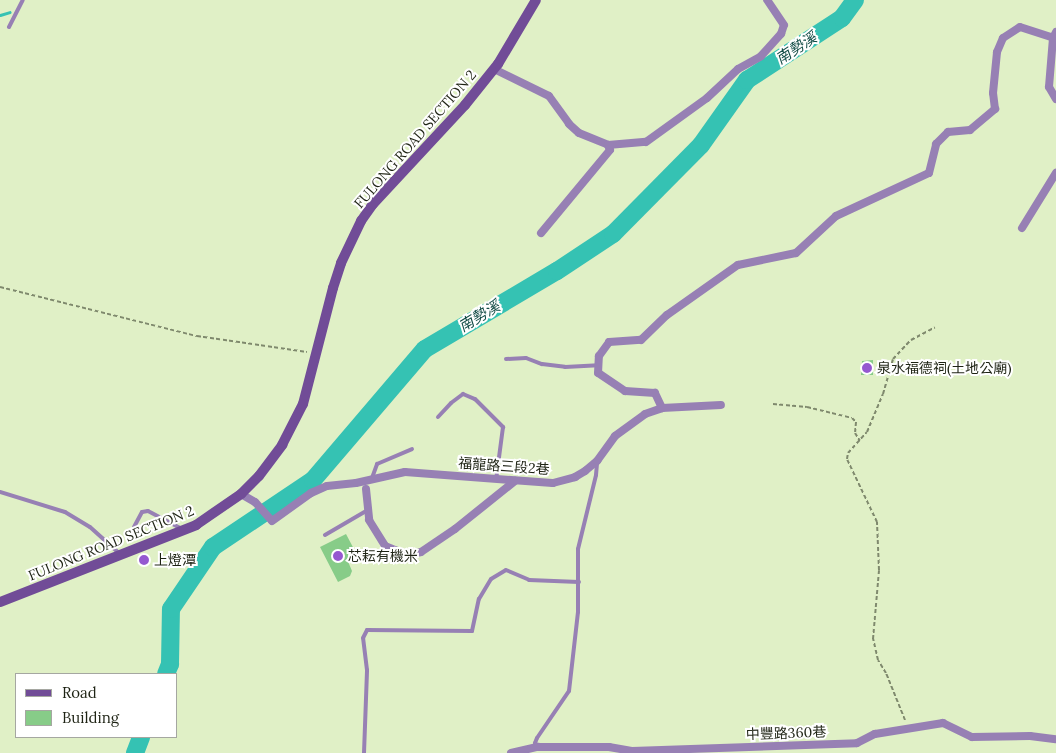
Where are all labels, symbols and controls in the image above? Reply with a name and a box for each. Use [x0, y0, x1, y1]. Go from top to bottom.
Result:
water label: 南勢溪 [772, 28, 820, 68]
street label: FULONG ROAD SECTION 2 [350, 67, 480, 211]
water label: 南勢溪 [455, 297, 503, 335]
place label: 泉水福德祠(土地公廟) [877, 360, 1012, 376]
marker: 泉水福德祠(土地公廟) [861, 362, 873, 374]
street label: 福龍路三段2巷 [458, 454, 550, 478]
street label: FULONG ROAD SECTION 2 [26, 502, 196, 584]
place label: 芯耘有機米 [348, 548, 418, 564]
marker: 芯耘有機米 [332, 550, 344, 562]
place label: 上燈潭 [154, 552, 196, 568]
marker: 上燈潭 [138, 554, 150, 566]
legend [15, 673, 178, 738]
text: Road [62, 683, 97, 702]
text: Building [62, 708, 119, 727]
street label: 中豐路360巷 [745, 723, 827, 743]

